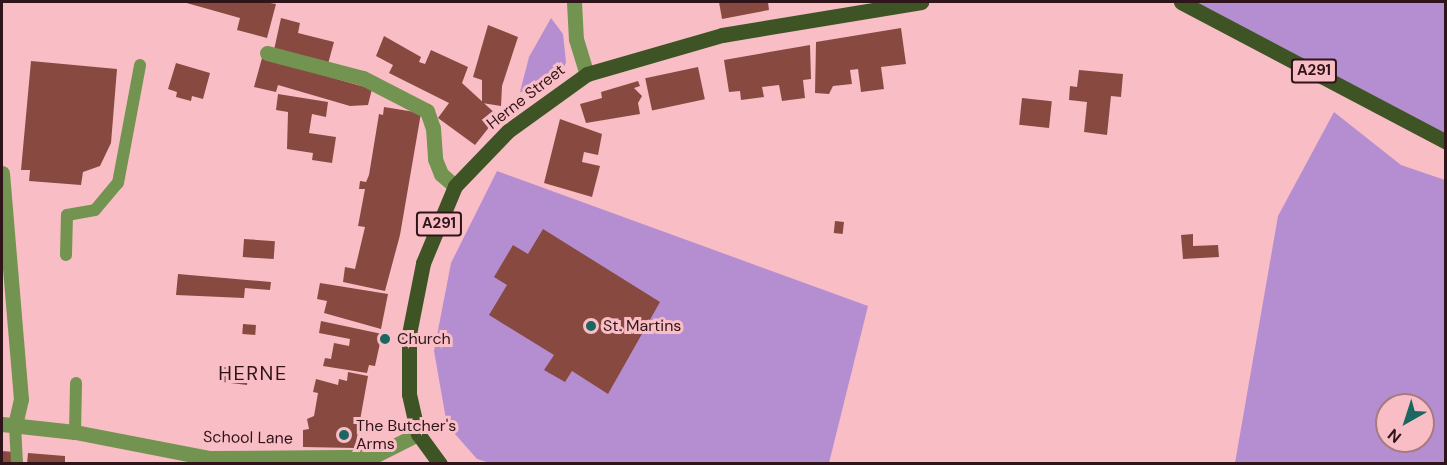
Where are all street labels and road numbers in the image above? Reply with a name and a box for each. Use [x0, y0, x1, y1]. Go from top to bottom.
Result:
road number: A291 [1290, 59, 1338, 83]
street label: Herne Street [483, 61, 569, 133]
road number: A291 [415, 212, 463, 236]
street label: School Lane [203, 428, 293, 448]

